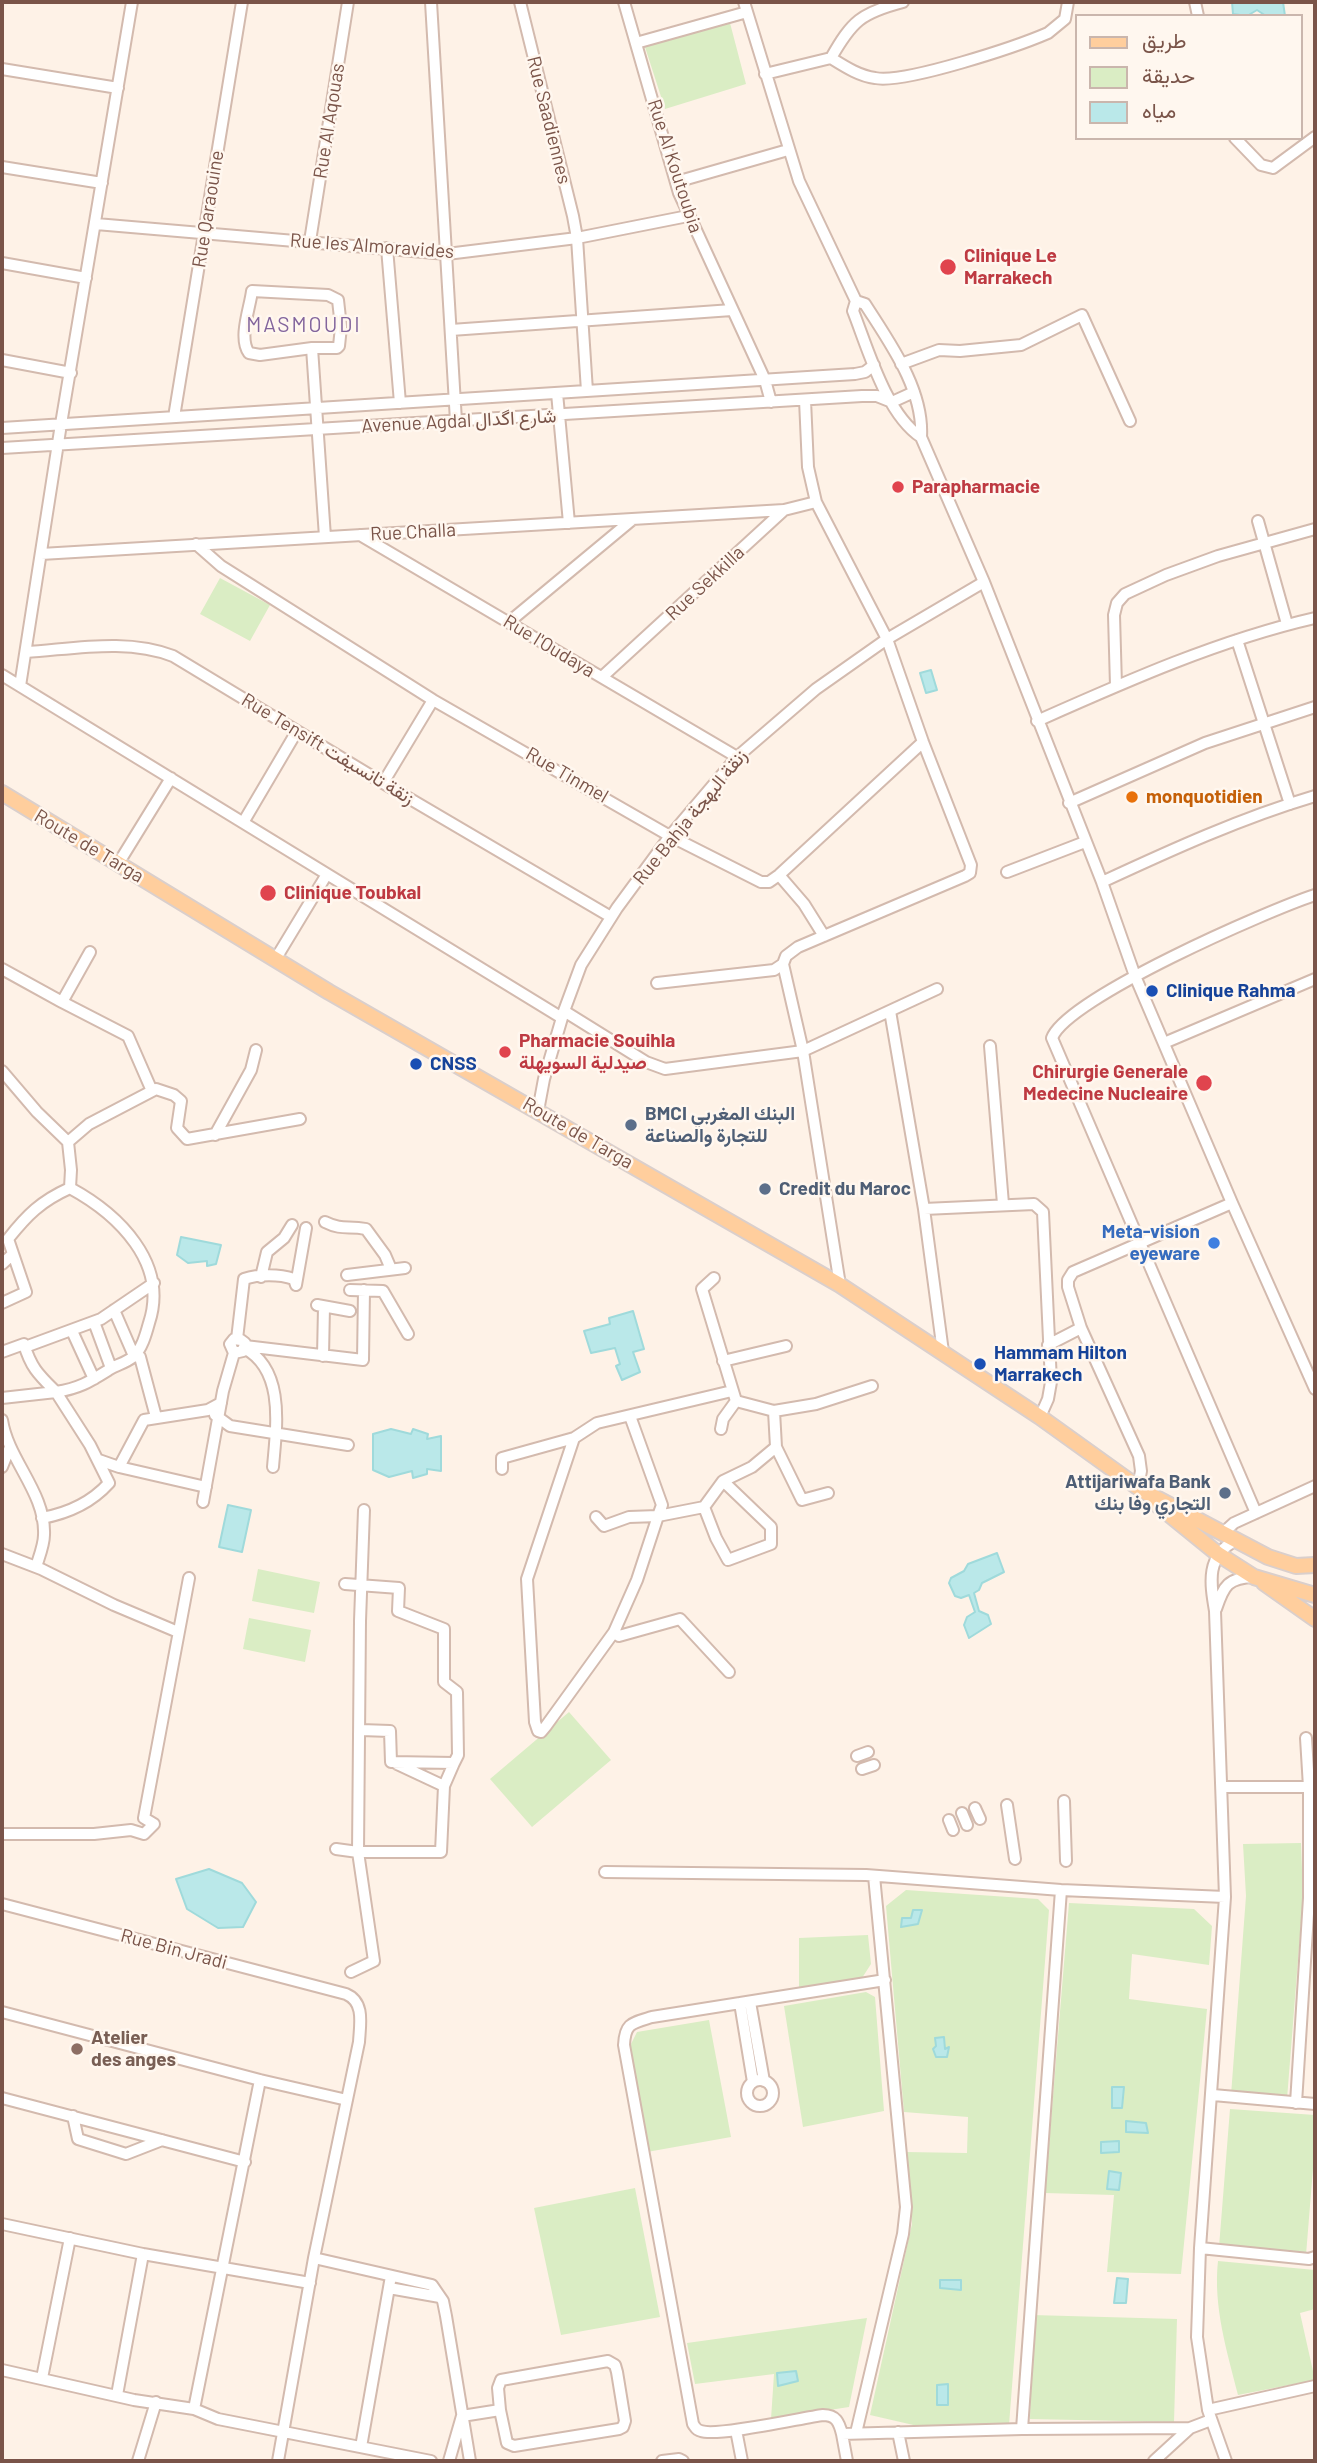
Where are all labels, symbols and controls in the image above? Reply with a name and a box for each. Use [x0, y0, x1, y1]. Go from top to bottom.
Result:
legend [1076, 14, 1303, 140]
text: طريق [1142, 27, 1187, 52]
street label: Rue Saadiennes [522, 54, 576, 186]
street label: Rue Al Aqouas [309, 62, 349, 180]
text: حديقة [1142, 62, 1195, 87]
street label: Rue Al Koutoubia [643, 96, 707, 236]
text: مياه [1142, 97, 1176, 122]
street label: Rue Qaraouine [187, 149, 229, 269]
street label: Rue les Almoravides [289, 229, 455, 263]
place label: Clinique Le Marrakech [964, 245, 1057, 289]
marker: Clinique Le Marrakech [938, 257, 958, 277]
district label: MASMOUDI [247, 312, 361, 338]
street label: Avenue Agdal شارع اگدال [361, 405, 557, 437]
place label: Parapharmacie [912, 476, 1040, 498]
marker: Parapharmacie [890, 479, 906, 495]
street label: Rue Challa [370, 518, 456, 546]
street label: Rue Sekkilla [661, 541, 749, 625]
street label: Rue l'Oudaya [499, 610, 599, 682]
street label: Rue Tensift زنقة تانسيفت [237, 688, 419, 810]
street label: Rue Tinmel [522, 742, 612, 808]
street label: Rue Bahja زنقة البهجة [628, 745, 752, 889]
place label: monquotidien [1146, 786, 1263, 808]
marker: monquotidien [1124, 789, 1140, 805]
street label: Route de Targa [30, 804, 148, 888]
place label: Clinique Toubkal [284, 882, 421, 904]
marker: Clinique Toubkal [258, 883, 278, 903]
place label: Clinique Rahma [1166, 980, 1296, 1002]
marker: Clinique Rahma [1144, 983, 1160, 999]
place label: Pharmacie Souihla صيدلية السويهلة [519, 1030, 675, 1074]
marker: Pharmacie Souihla صيدلية السويهلة [497, 1044, 513, 1060]
place label: CNSS [430, 1053, 477, 1075]
marker: CNSS [408, 1056, 424, 1072]
place label: Chirurgie Generale Medecine Nucleaire [1023, 1061, 1188, 1105]
marker: Chirurgie Generale Medecine Nucleaire [1194, 1073, 1214, 1093]
street label: Route de Targa [519, 1092, 637, 1174]
place label: BMCI البنك المغربي للتجارة والصناعة [645, 1103, 795, 1147]
marker: BMCI البنك المغربي للتجارة والصناعة [623, 1117, 639, 1133]
place label: Credit du Maroc [779, 1178, 911, 1200]
marker: Credit du Maroc [757, 1181, 773, 1197]
place label: Meta-vision eyeware [1102, 1221, 1200, 1265]
marker: Meta-vision eyeware [1206, 1235, 1222, 1251]
place label: Hammam Hilton Marrakech [994, 1342, 1127, 1386]
marker: Hammam Hilton Marrakech [972, 1356, 988, 1372]
place label: Attijariwafa Bank التجاري وفا بنك [1065, 1471, 1211, 1515]
marker: Attijariwafa Bank التجاري وفا بنك [1217, 1485, 1233, 1501]
street label: Rue Bin Jradi [118, 1924, 230, 1974]
place label: Atelier des anges [91, 2027, 176, 2071]
marker: Atelier des anges [69, 2041, 85, 2057]

